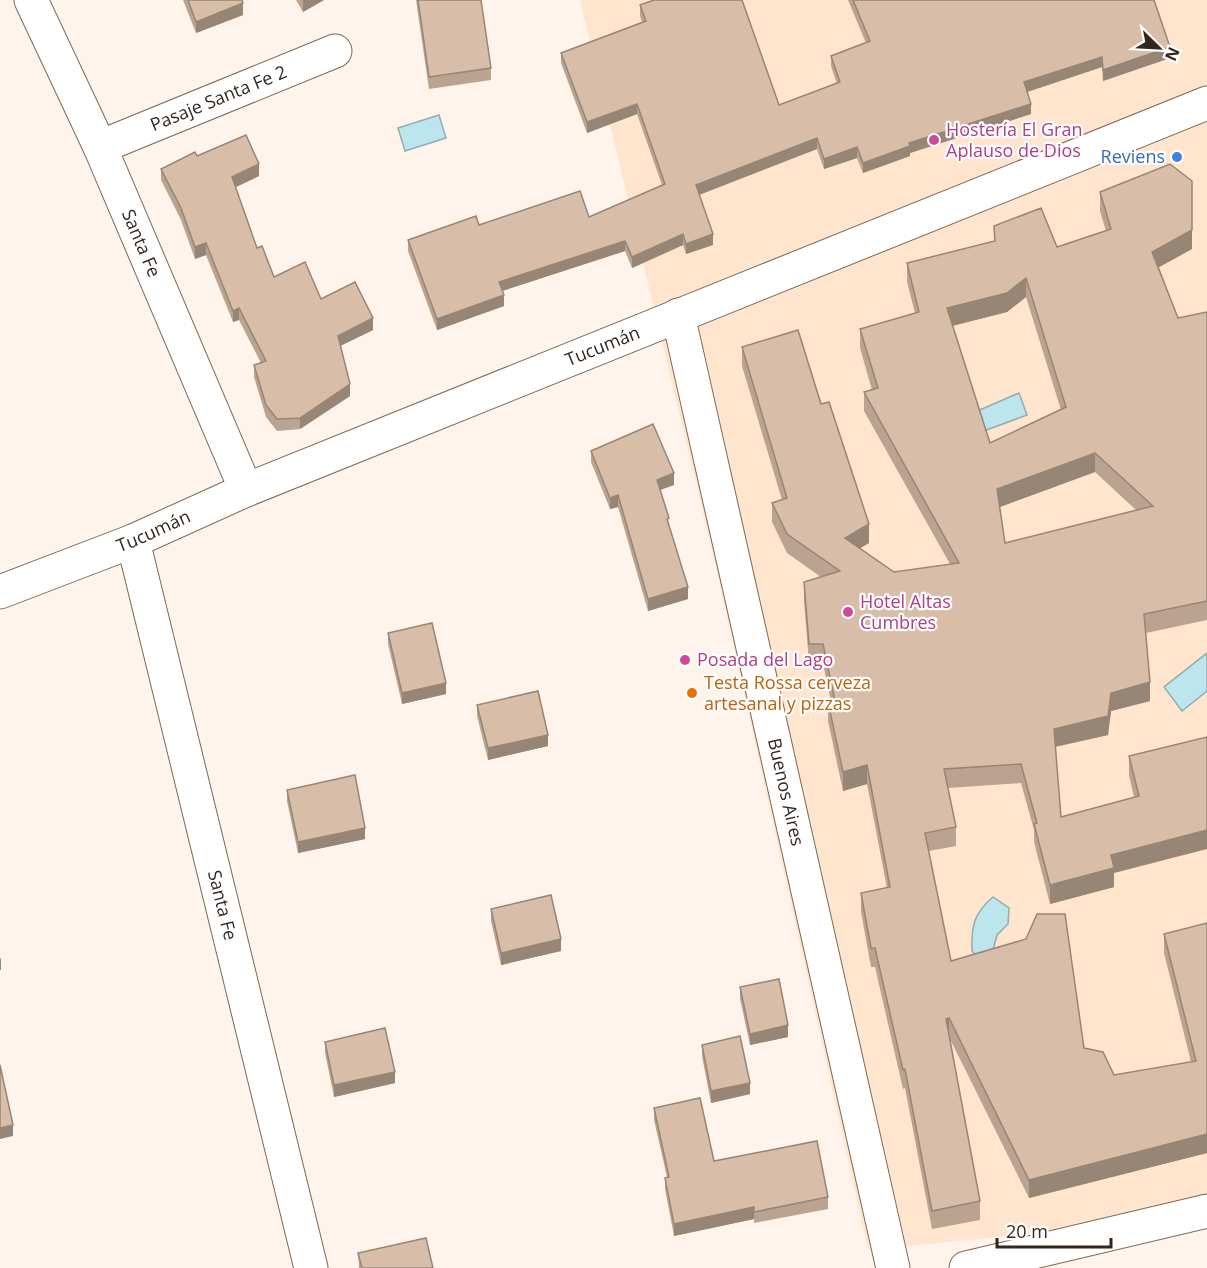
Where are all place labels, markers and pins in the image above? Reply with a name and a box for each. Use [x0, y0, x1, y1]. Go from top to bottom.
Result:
place label: Hostería El Gran Aplauso de Dios [946, 117, 1083, 162]
marker: Hostería El Gran Aplauso de Dios [927, 133, 941, 147]
place label: Reviens [1101, 144, 1165, 168]
marker: Reviens [1170, 150, 1184, 164]
place label: Hotel Altas Cumbres [860, 589, 951, 634]
marker: Hotel Altas Cumbres [841, 605, 855, 619]
place label: Posada del Lago [697, 647, 833, 671]
marker: Posada del Lago [678, 653, 692, 667]
place label: Testa Rossa cerveza artesanal y pizzas [704, 670, 871, 715]
marker: Testa Rossa cerveza artesanal y pizzas [685, 686, 699, 700]

